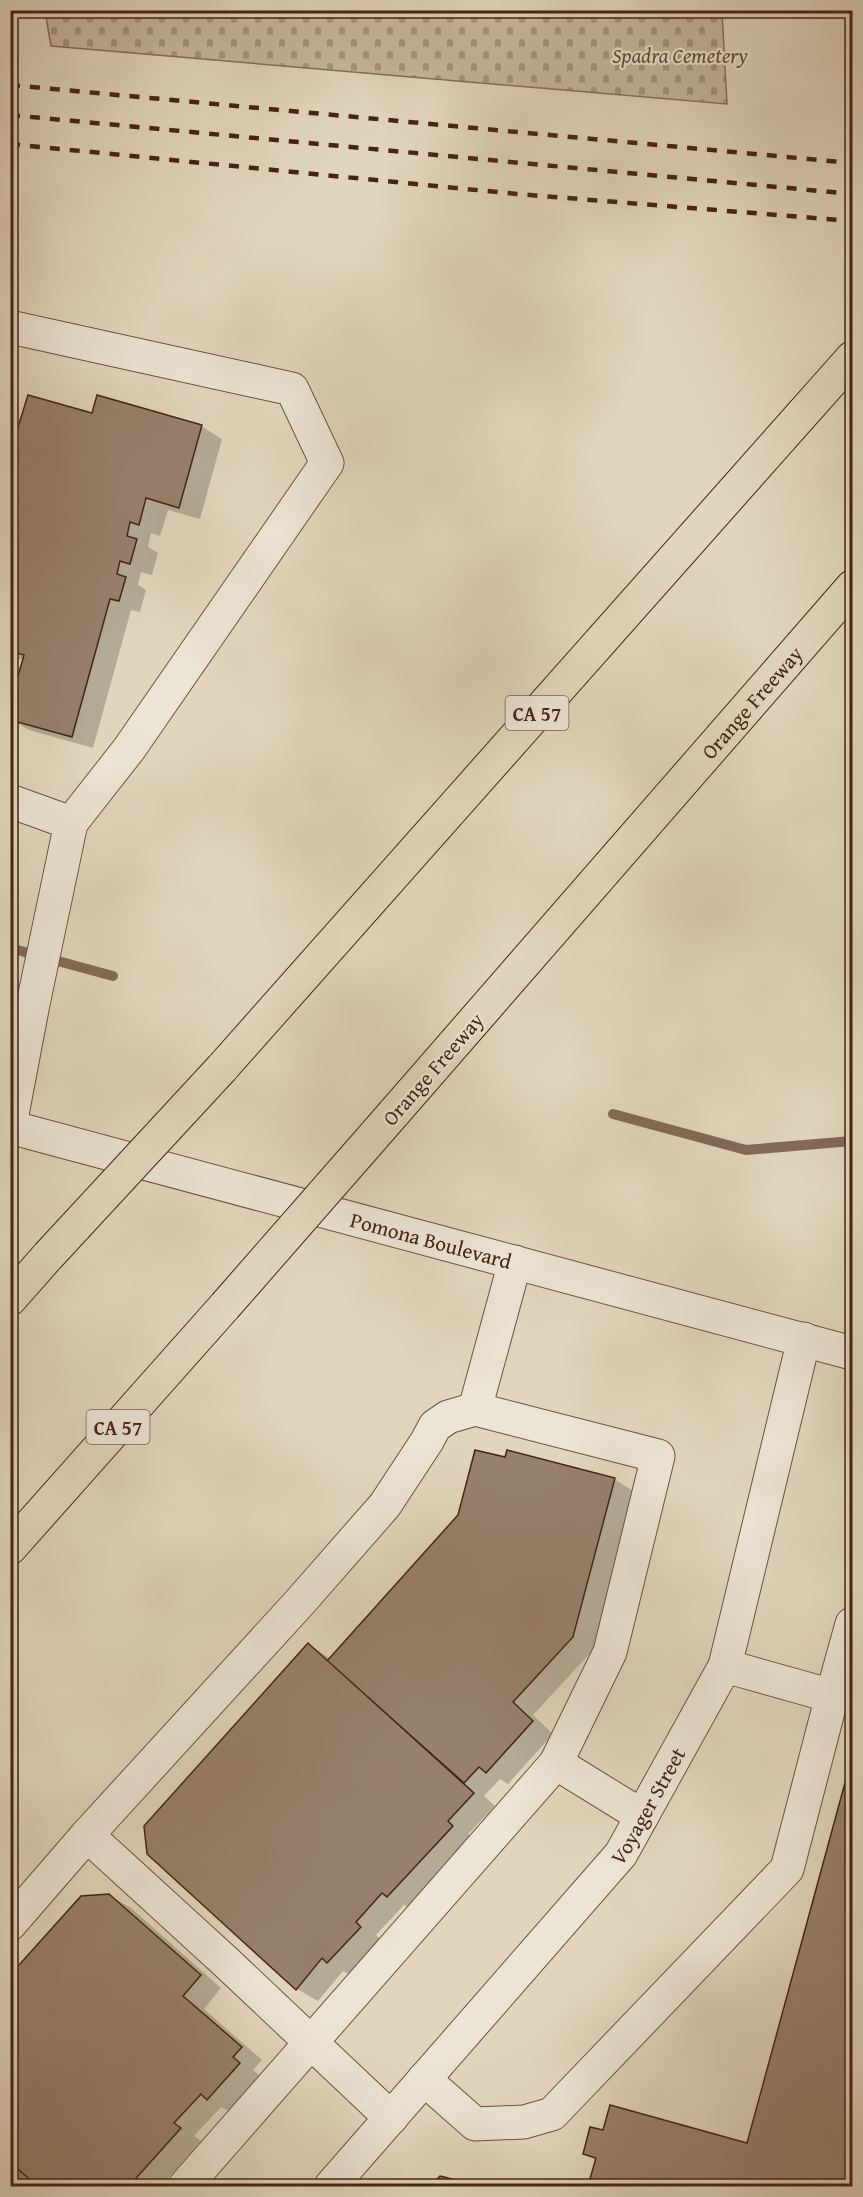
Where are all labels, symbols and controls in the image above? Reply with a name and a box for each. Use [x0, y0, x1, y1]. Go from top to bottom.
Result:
park label: Spadra Cemetery [612, 40, 748, 71]
street label: Orange Freeway [694, 638, 810, 766]
road number: CA 57 [506, 696, 568, 730]
street label: Orange Freeway [375, 1005, 491, 1132]
street label: Pomona Boulevard [347, 1204, 516, 1277]
road number: CA 57 [86, 1410, 150, 1444]
street label: Voyager Street [603, 1741, 693, 1872]

